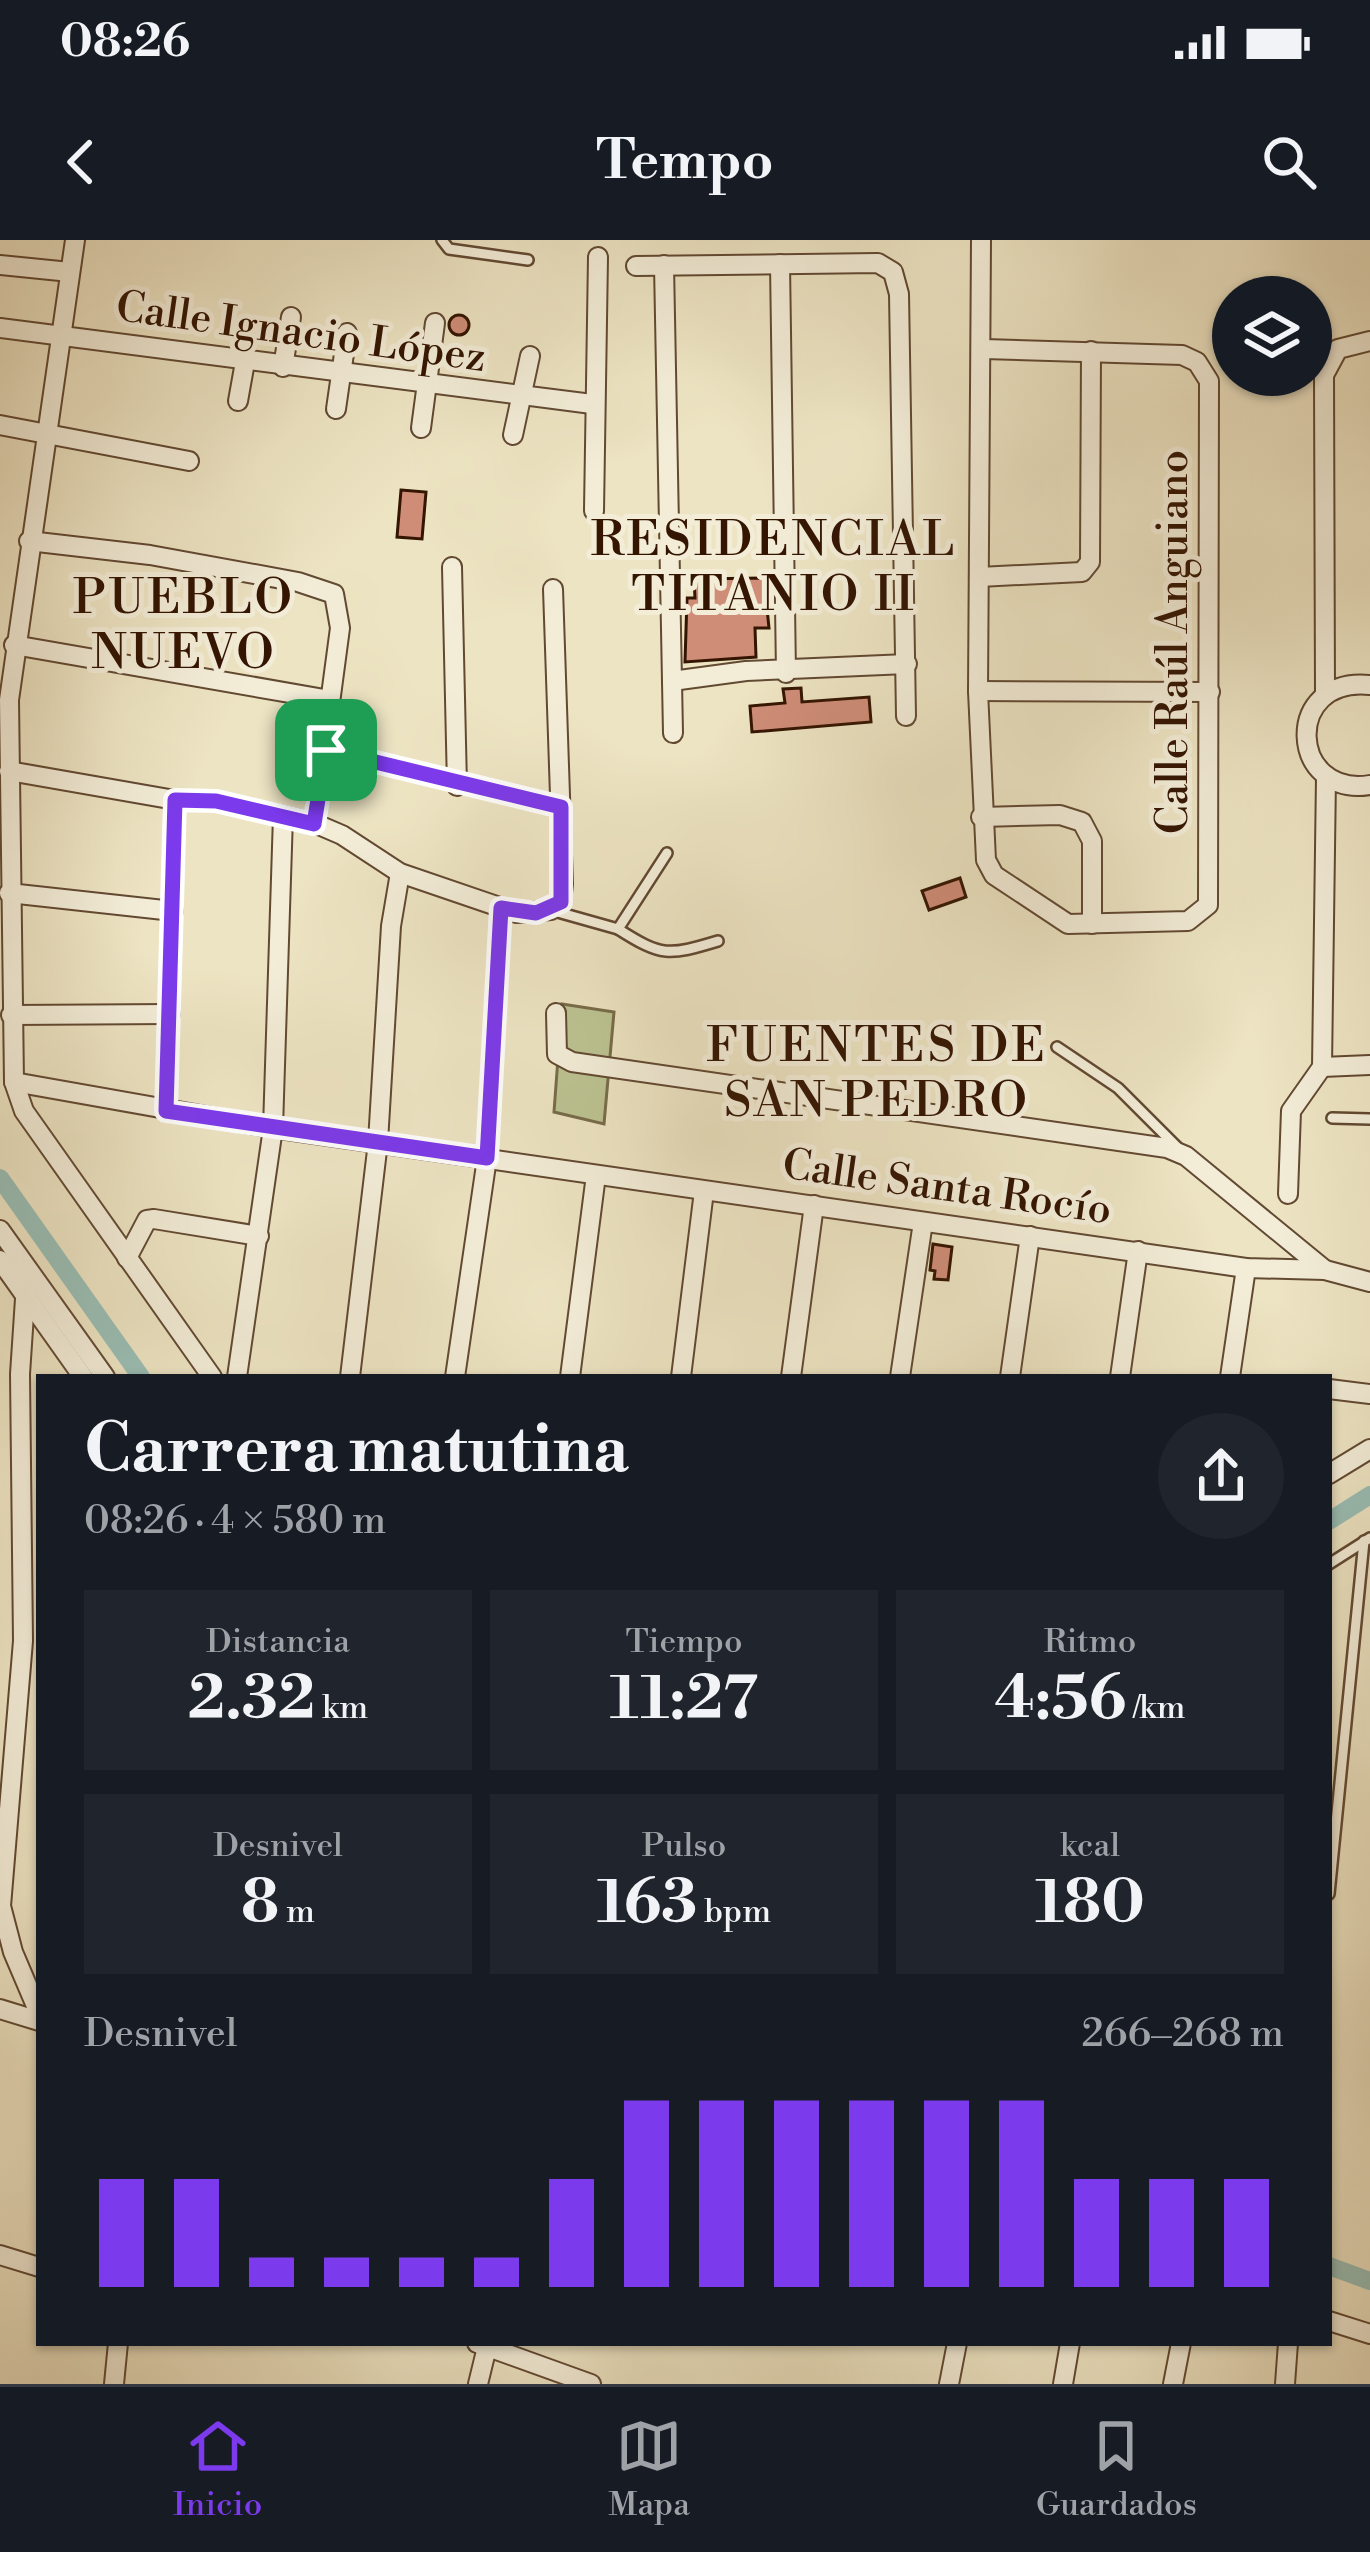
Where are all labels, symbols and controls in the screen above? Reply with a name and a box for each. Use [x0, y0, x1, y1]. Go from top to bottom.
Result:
text: 08:26 [60, 14, 190, 71]
text: Tempo [596, 128, 774, 196]
icon: back [48, 129, 114, 195]
icon: search [1256, 129, 1322, 195]
map controls [1212, 276, 1332, 396]
button: layers [1212, 276, 1332, 396]
street label: Calle Ignacio López [112, 281, 489, 386]
street label: Calle Raúl Anguiano [1148, 450, 1202, 834]
district label: RESIDENCIAL TITANIO II [591, 511, 957, 626]
district label: PUEBLO NUEVO [73, 569, 295, 684]
pin [275, 699, 377, 801]
icon: arrive [293, 717, 359, 783]
district label: FUENTES DE SAN PEDRO [706, 1017, 1048, 1132]
street label: Calle Santa Rocío [779, 1139, 1115, 1237]
text: Carrera matutina [84, 1410, 629, 1493]
button: share [1158, 1413, 1284, 1539]
text: 08:26 · 4 × 580 m [84, 1497, 386, 1546]
text: Distancia [206, 1622, 350, 1663]
text: Tiempo [626, 1622, 742, 1663]
text: Ritmo [1044, 1622, 1136, 1663]
text: 2.32 [188, 1663, 315, 1738]
text: 11:27 [610, 1663, 758, 1738]
text: 4:56 [995, 1663, 1126, 1738]
text: km [315, 1688, 368, 1729]
text: /km [1126, 1688, 1185, 1729]
text: Desnivel [213, 1826, 343, 1867]
text: Pulso [642, 1826, 726, 1867]
text: kcal [1060, 1826, 1120, 1867]
text: 8 [241, 1867, 279, 1942]
text: 163 [597, 1867, 697, 1942]
text: 180 [1035, 1867, 1145, 1942]
text: m [279, 1892, 315, 1933]
text: bpm [697, 1892, 771, 1933]
text: Desnivel [84, 2010, 237, 2059]
text: 266–268 m [1082, 2010, 1284, 2059]
tab: Inicio [173, 2413, 262, 2526]
tab: Mapa [608, 2413, 690, 2526]
tab: Guardados [1036, 2413, 1197, 2526]

